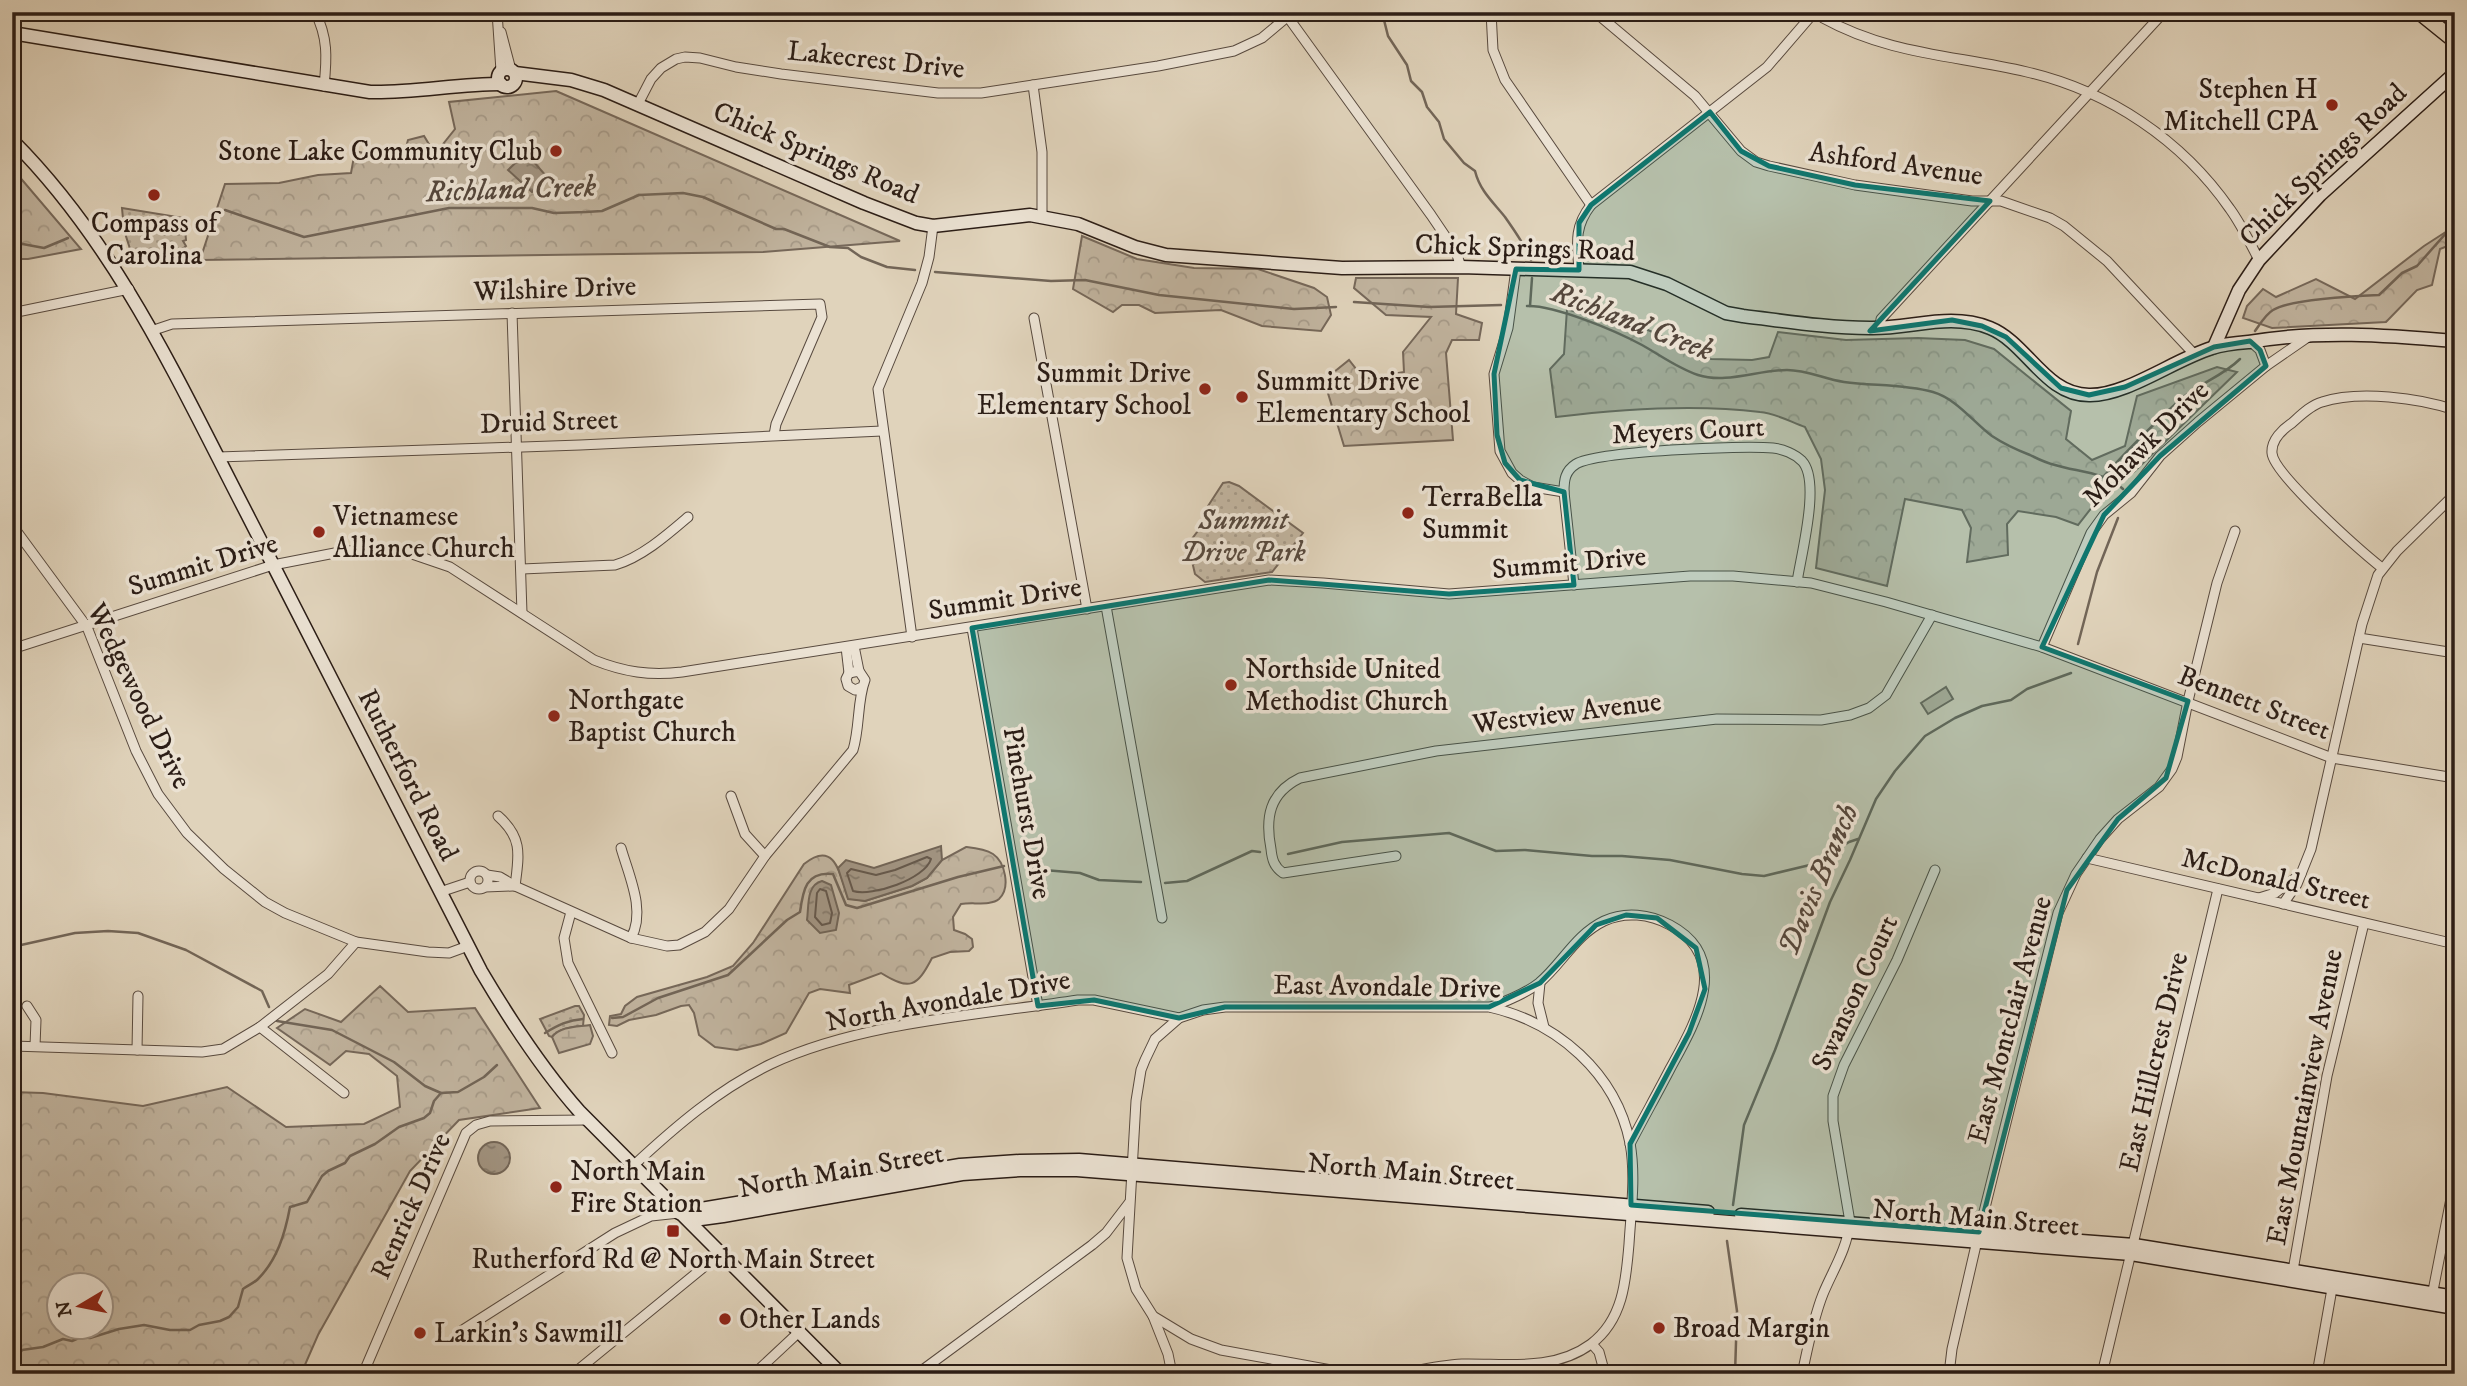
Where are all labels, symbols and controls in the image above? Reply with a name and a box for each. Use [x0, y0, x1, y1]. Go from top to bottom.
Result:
street label: Lakecrest Drive [786, 33, 966, 87]
place label: Stephen H Mitchell CPA [2163, 72, 2319, 139]
street label: Chick Springs Road [2232, 76, 2414, 254]
street label: Chick Springs Road [708, 94, 924, 212]
marker: Stephen H Mitchell CPA [2324, 97, 2340, 113]
place label: Stone Lake Community Club [218, 134, 542, 169]
street label: Ashford Avenue [1807, 134, 1985, 194]
marker: Stone Lake Community Club [548, 143, 564, 159]
water label: Richland Creek [424, 169, 597, 211]
marker: Compass of Carolina [146, 187, 162, 203]
place label: Compass of Carolina [91, 206, 221, 273]
street label: Chick Springs Road [1414, 227, 1636, 269]
street label: Wilshire Drive [472, 269, 637, 309]
water label: Richland Creek [1545, 274, 1719, 370]
place label: Summit Drive Elementary School [977, 356, 1192, 423]
place label: Summitt Drive Elementary School [1256, 364, 1471, 431]
street label: Mohawk Drive [2075, 373, 2217, 515]
marker: Summit Drive Elementary School [1197, 381, 1213, 397]
marker: Summitt Drive Elementary School [1234, 389, 1250, 405]
street label: Druid Street [479, 402, 619, 442]
street label: Meyers Court [1611, 410, 1765, 452]
place label: TerraBella Summit [1422, 480, 1543, 547]
place label: Vietnamese Alliance Church [332, 499, 515, 566]
park label: Summit Drive Park [1180, 503, 1306, 570]
marker: TerraBella Summit [1400, 505, 1416, 521]
marker: Vietnamese Alliance Church [311, 524, 327, 540]
street label: Summit Drive [124, 526, 282, 604]
street label: Summit Drive [1490, 539, 1648, 587]
street label: Summit Drive [926, 570, 1084, 628]
street label: Wedgewood Drive [78, 596, 199, 795]
place label: Northside United Methodist Church [1245, 652, 1449, 719]
street label: Bennett Street [2173, 658, 2335, 748]
marker: Northside United Methodist Church [1223, 677, 1239, 693]
street label: Rutherford Road [350, 683, 466, 867]
place label: Northgate Baptist Church [568, 683, 736, 750]
street label: Westview Avenue [1470, 684, 1663, 742]
marker: Northgate Baptist Church [546, 708, 562, 724]
street label: Pinehurst Drive [995, 724, 1059, 902]
water label: Davis Branch [1771, 799, 1867, 961]
street label: McDonald Street [2178, 840, 2374, 918]
street label: East Montclair Avenue [1960, 892, 2060, 1148]
street label: Swanson Court [1804, 910, 1906, 1076]
street label: East Mountainview Avenue [2259, 946, 2351, 1248]
street label: East Hillcrest Drive [2112, 949, 2196, 1175]
street label: North Avondale Drive [823, 962, 1073, 1040]
street label: East Avondale Drive [1273, 968, 1501, 1006]
street label: Renrick Drive [363, 1127, 459, 1285]
street label: North Main Street [736, 1136, 946, 1206]
street label: North Main Street [1306, 1146, 1516, 1198]
place label: North Main Fire Station [570, 1154, 706, 1221]
marker: North Main Fire Station [548, 1179, 564, 1195]
street label: North Main Street [1871, 1192, 2081, 1244]
marker: Rutherford Rd @ North Main Street [665, 1223, 681, 1239]
place label: Rutherford Rd @ North Main Street [471, 1242, 875, 1277]
north arrow [46, 1270, 116, 1340]
text: N [52, 1299, 77, 1318]
place label: Other Lands [739, 1302, 880, 1337]
marker: Other Lands [717, 1311, 733, 1327]
place label: Broad Margin [1673, 1311, 1830, 1346]
place label: Larkin's Sawmill [434, 1316, 624, 1351]
marker: Broad Margin [1651, 1320, 1667, 1336]
marker: Larkin's Sawmill [412, 1325, 428, 1341]

